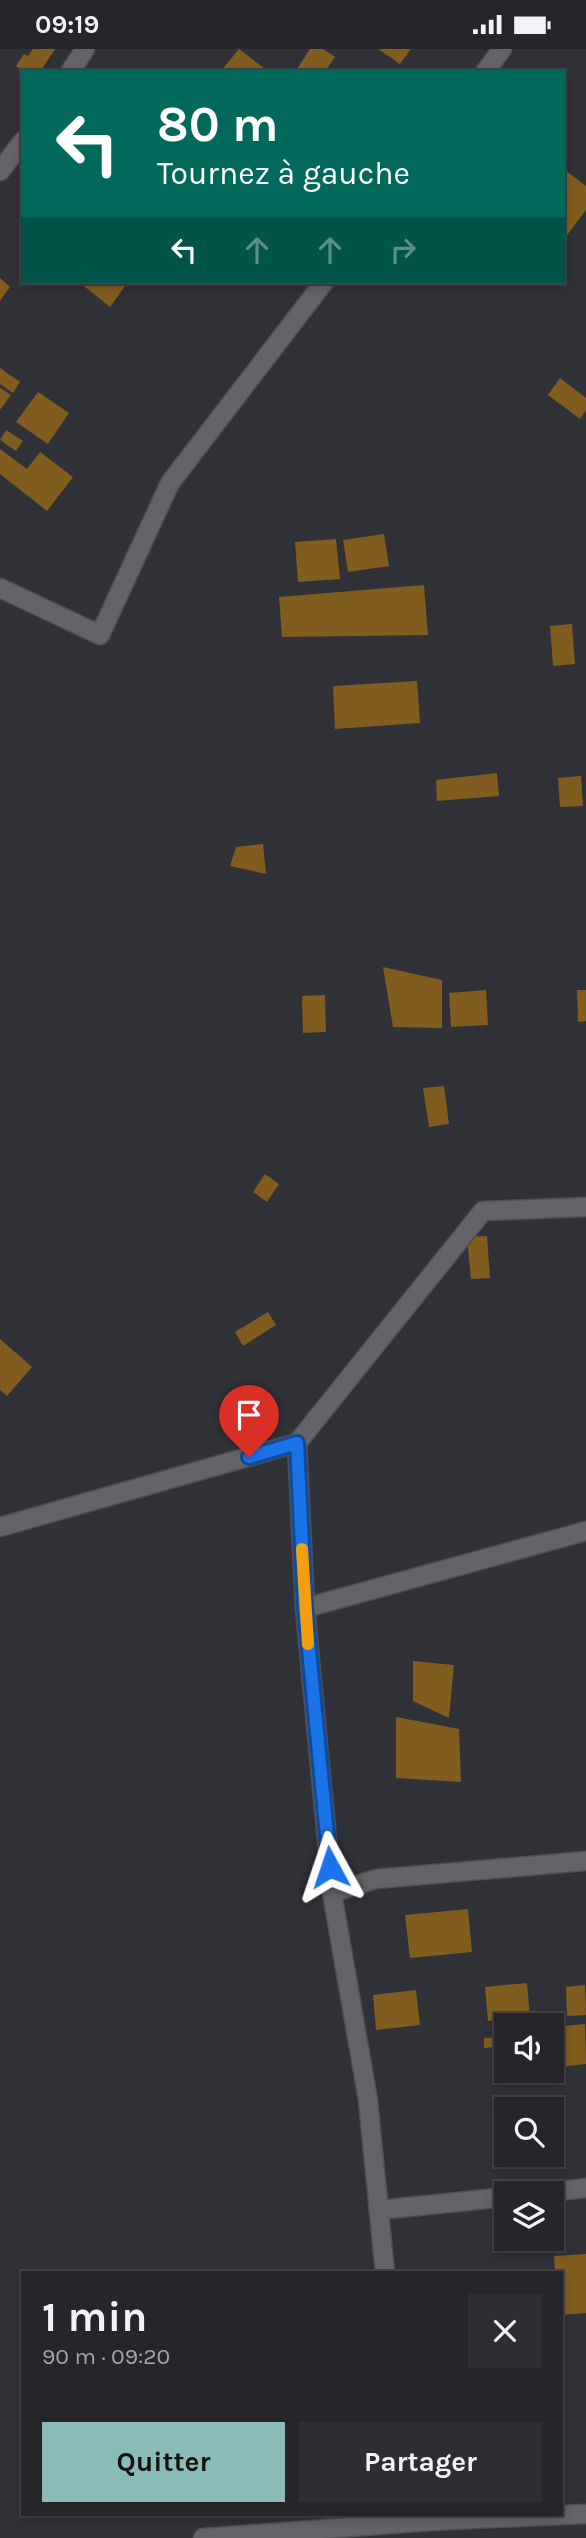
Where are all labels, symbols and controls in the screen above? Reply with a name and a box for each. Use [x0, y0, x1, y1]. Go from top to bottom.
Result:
text: 09:19 [35, 9, 99, 40]
text: 80 m [157, 96, 279, 153]
icon: left [42, 98, 133, 189]
text: Tournez à gauche [157, 155, 410, 192]
icon: left [165, 231, 203, 269]
icon: ahead [238, 231, 276, 269]
icon: ahead [311, 231, 349, 269]
icon: right [384, 231, 422, 269]
pin [219, 1385, 279, 1457]
icon: arrive [230, 1396, 268, 1434]
position arrow [293, 1830, 367, 1904]
map controls [494, 2013, 564, 2251]
button: sound [494, 2013, 564, 2083]
button: search [494, 2097, 564, 2167]
button: layers [494, 2181, 564, 2251]
text: 1 min [42, 2292, 147, 2342]
button: close [468, 2294, 542, 2368]
text: 90 m · 09:20 [42, 2343, 170, 2370]
button: Quitter [42, 2422, 285, 2502]
button: Partager [299, 2422, 542, 2502]

